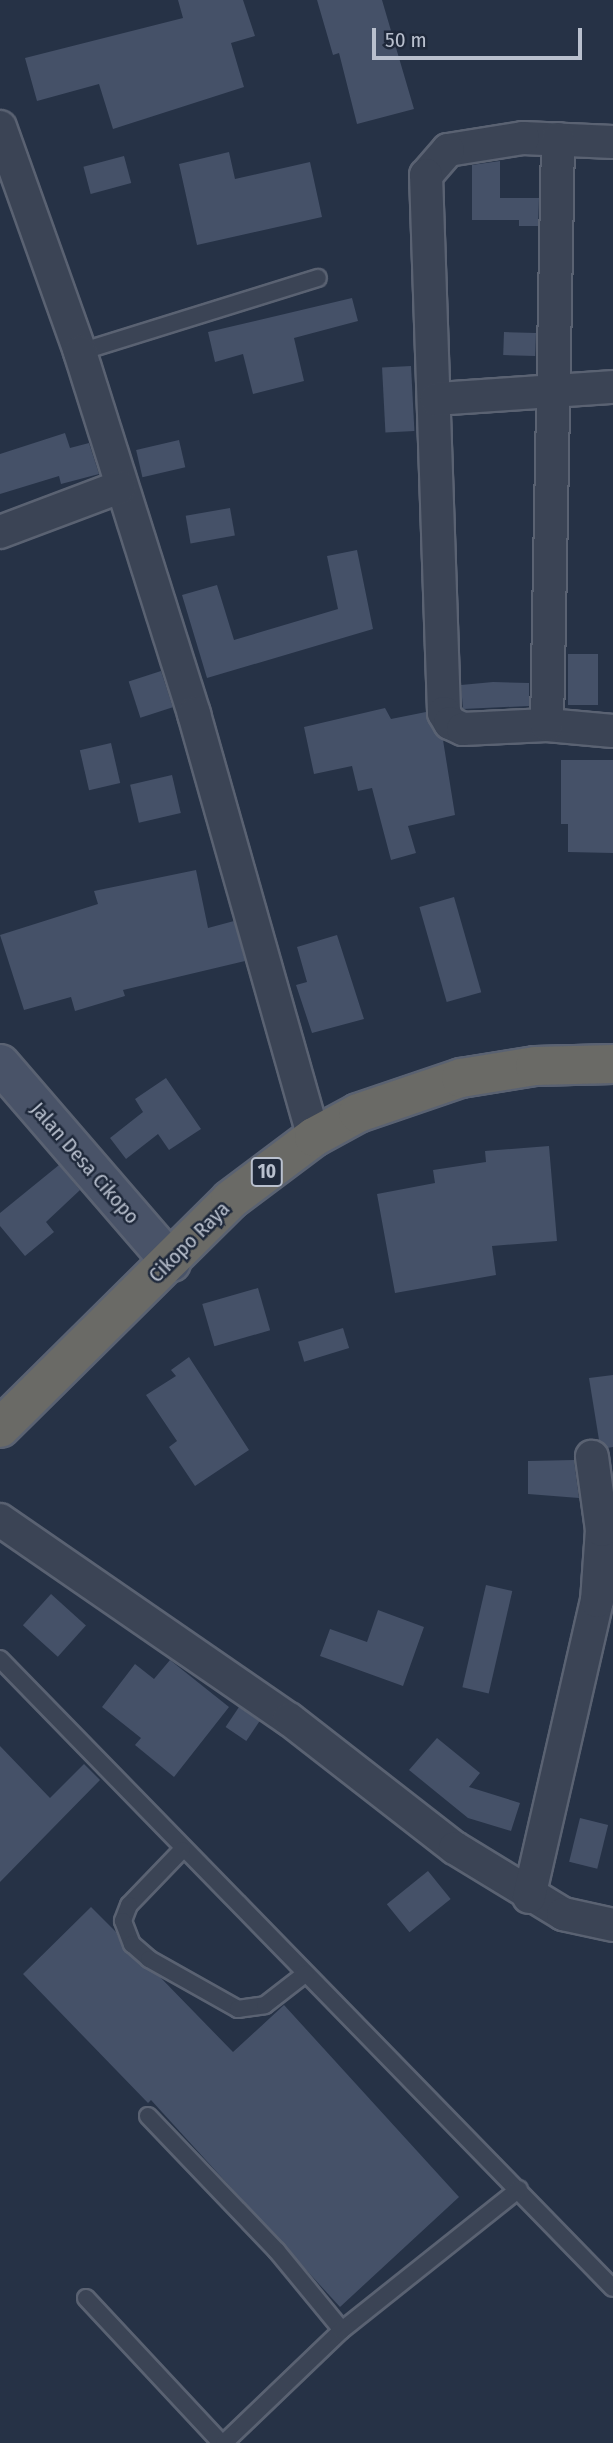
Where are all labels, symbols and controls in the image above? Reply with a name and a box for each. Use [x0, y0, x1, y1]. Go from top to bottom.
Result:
scale bar [375, 14, 585, 58]
text: 50 m [385, 27, 427, 53]
street label: Jalan Desa Cikopo [25, 1097, 145, 1229]
road number: 10 [250, 1156, 284, 1188]
street label: Cikopo Raya [143, 1196, 235, 1288]

